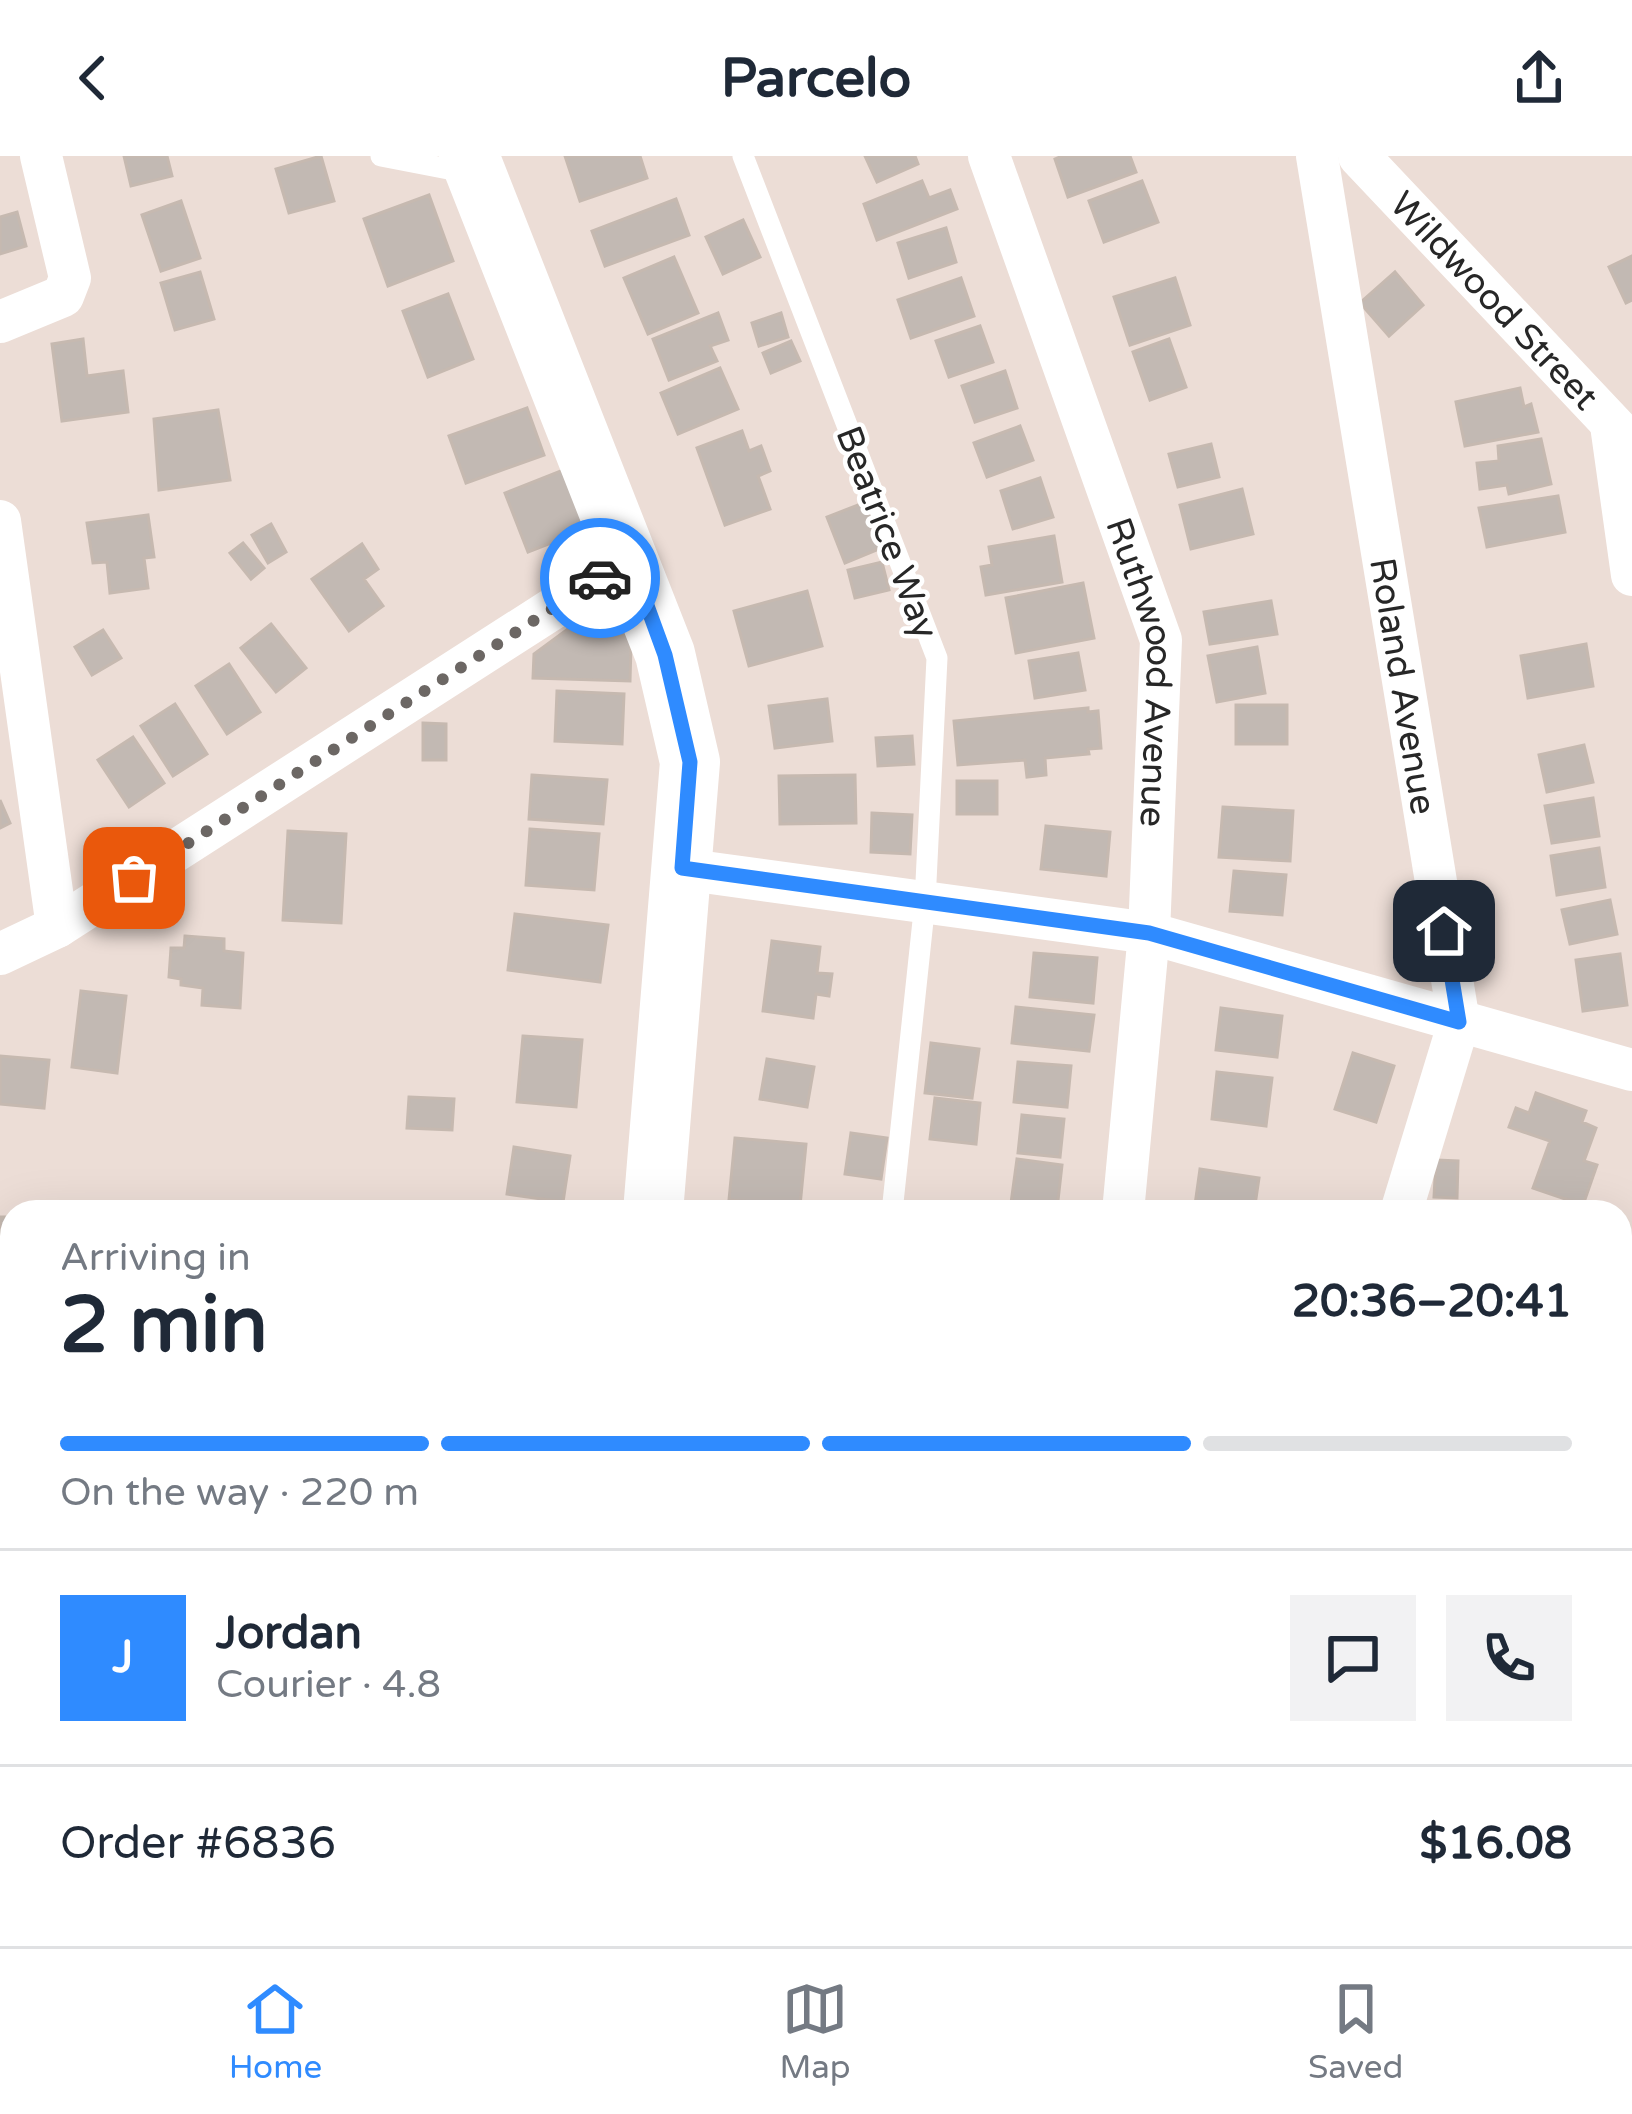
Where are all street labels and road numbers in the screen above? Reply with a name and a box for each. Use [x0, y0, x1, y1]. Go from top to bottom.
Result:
street label: Wildwood Street [1381, 183, 1607, 419]
street label: Beatrice Way [826, 420, 947, 645]
street label: Ruthwood Avenue [1096, 512, 1181, 828]
street label: Roland Avenue [1360, 555, 1445, 818]

